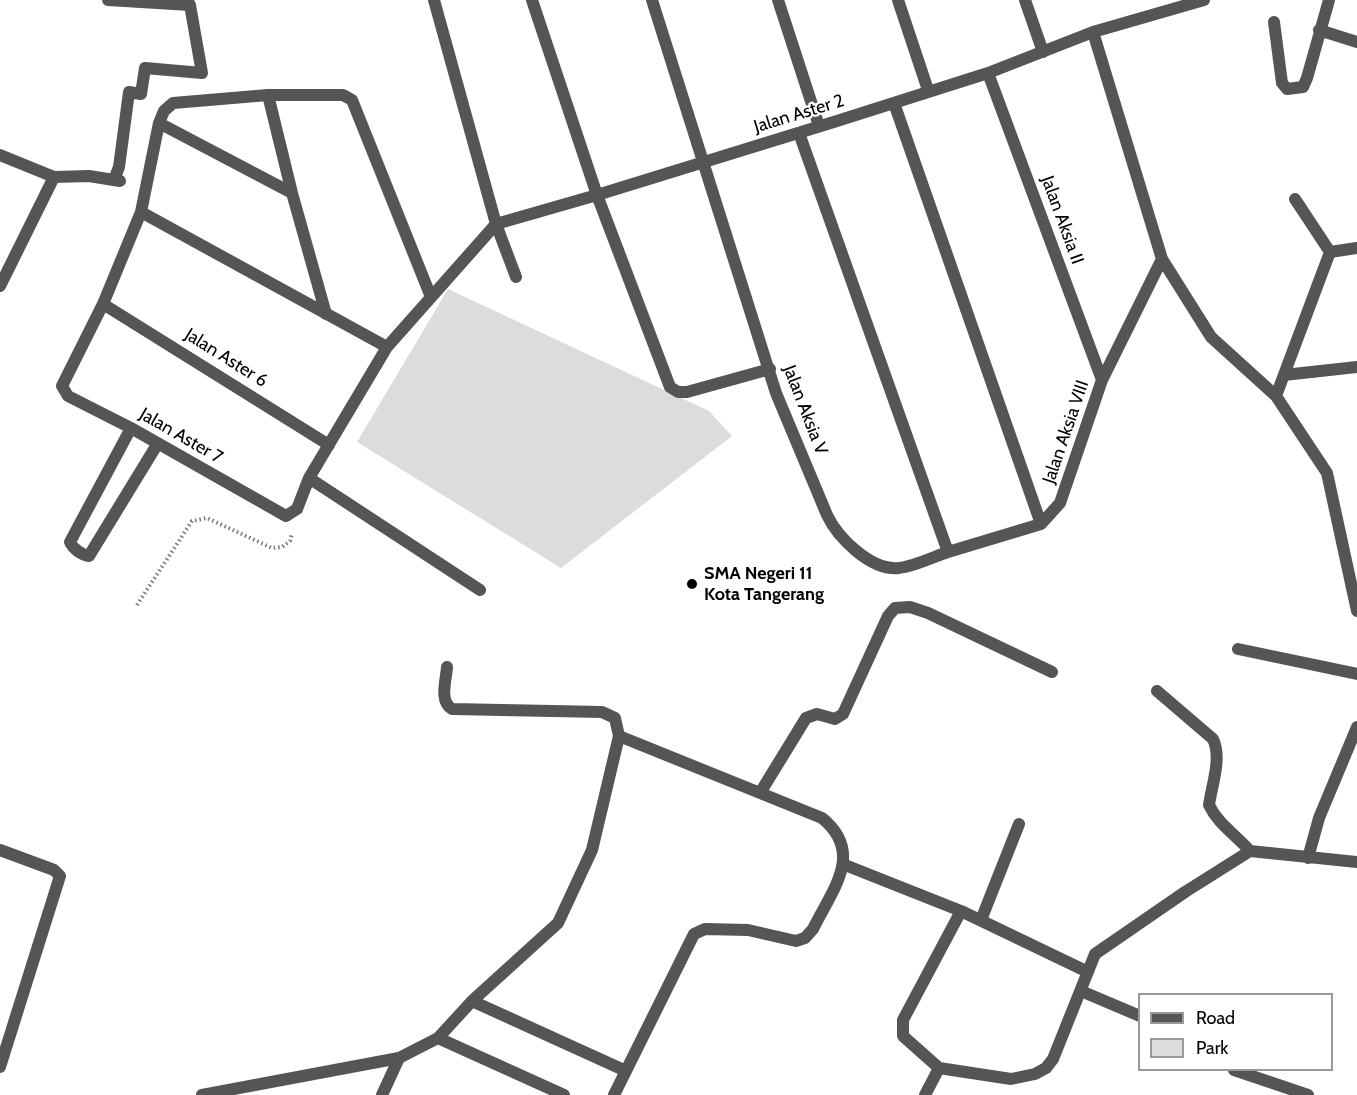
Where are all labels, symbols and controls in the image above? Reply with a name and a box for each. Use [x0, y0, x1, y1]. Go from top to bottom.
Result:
street label: Jalan Aster 2 [751, 90, 847, 138]
street label: Jalan Aksia II [1036, 173, 1088, 267]
street label: Jalan Aster 6 [181, 324, 271, 392]
street label: Jalan Aksia V [778, 362, 832, 458]
street label: Jalan Aksia VIII [1038, 377, 1094, 487]
street label: Jalan Aster 7 [136, 403, 226, 469]
place label: SMA Negeri 11 Kota Tangerang [704, 563, 824, 606]
marker: SMA Negeri 11 Kota Tangerang [685, 577, 699, 591]
legend [1138, 993, 1333, 1071]
text: Road [1196, 1007, 1235, 1029]
text: Park [1196, 1037, 1228, 1059]

